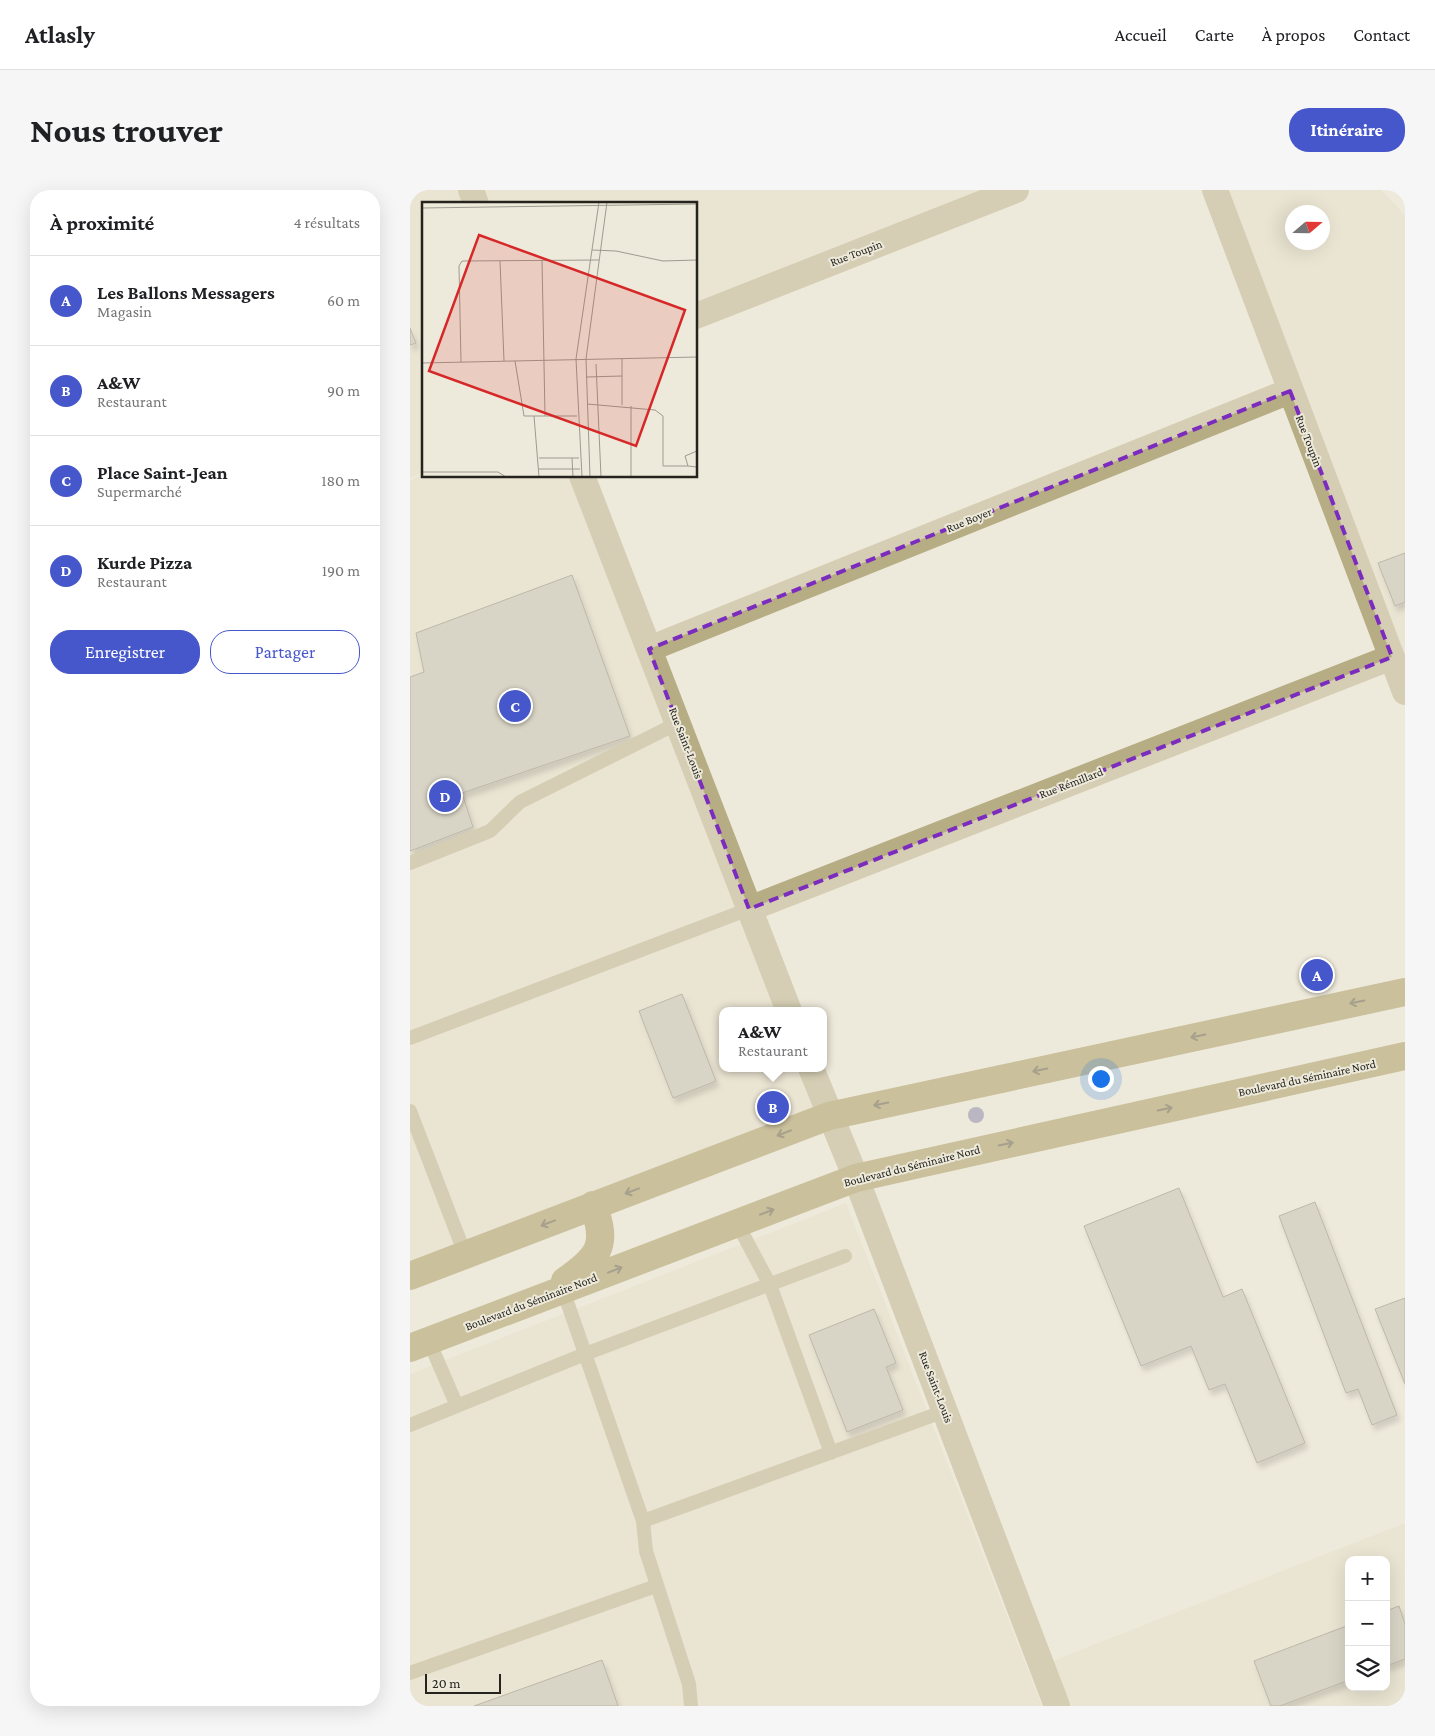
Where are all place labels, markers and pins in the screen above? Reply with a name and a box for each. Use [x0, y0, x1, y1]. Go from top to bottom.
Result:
pin: C [499, 687, 531, 725]
pin: D [429, 777, 461, 815]
pin: A [1301, 956, 1333, 994]
pin: B [757, 1088, 789, 1126]

